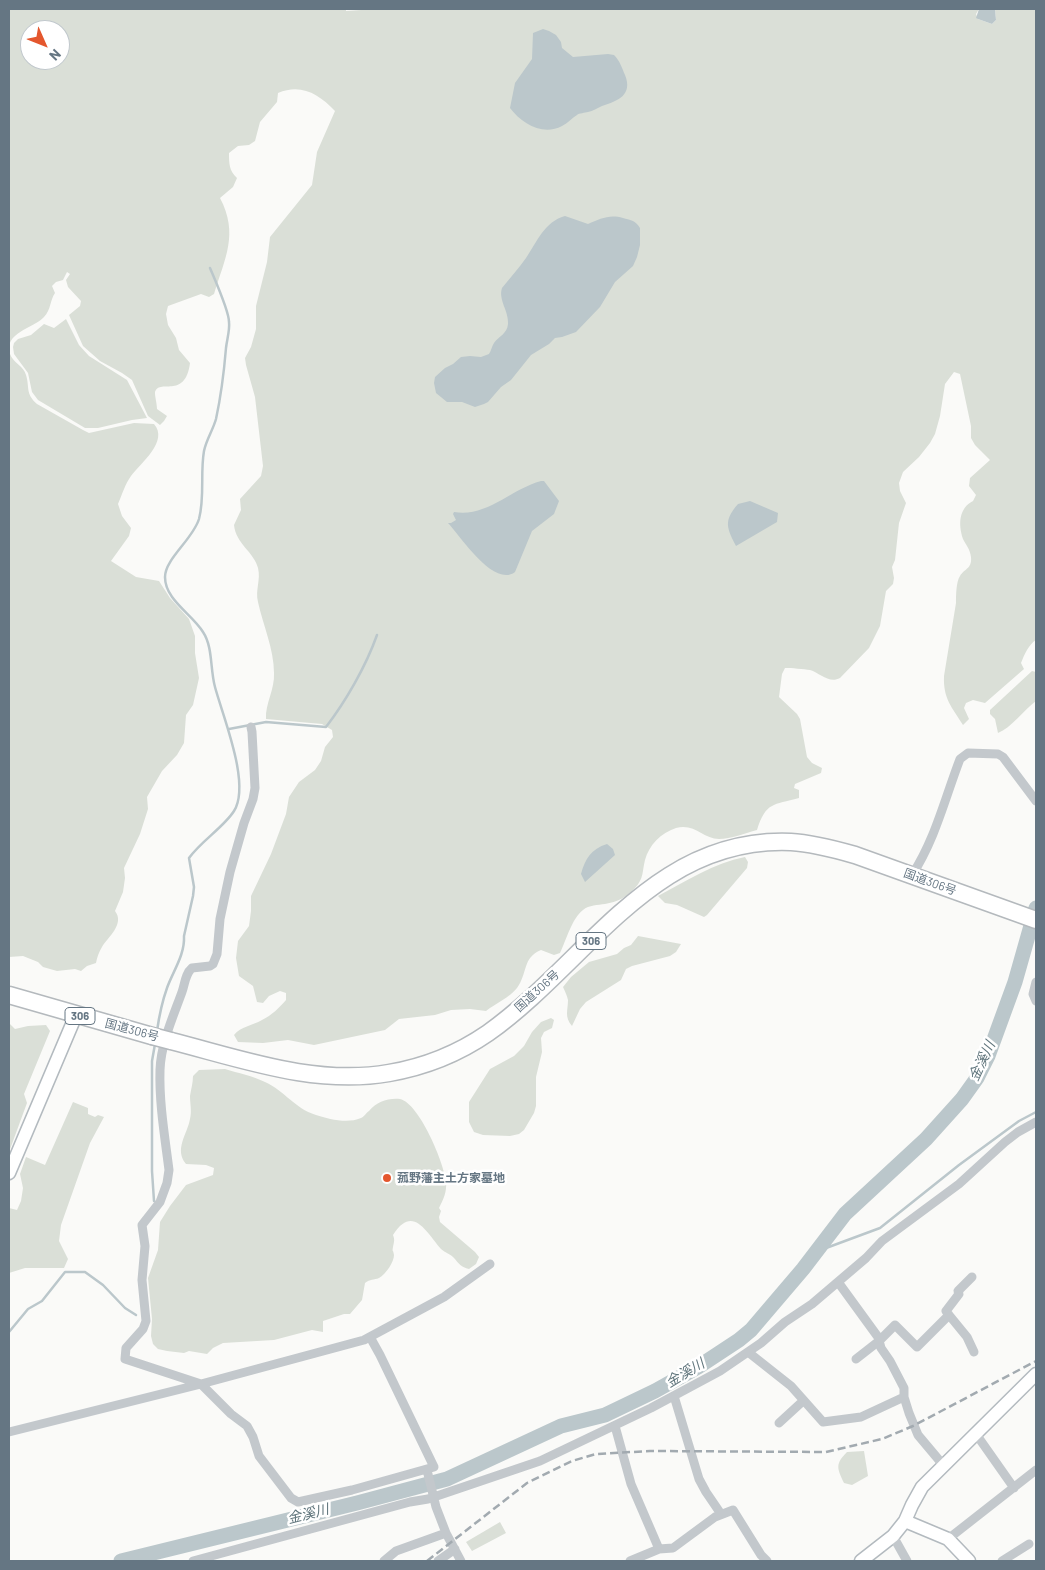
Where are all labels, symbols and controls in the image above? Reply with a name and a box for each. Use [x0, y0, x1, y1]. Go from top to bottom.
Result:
north arrow [20, 20, 70, 70]
text: N [46, 46, 65, 64]
street label: 国道306号 [902, 866, 958, 898]
road number: 306 [576, 932, 606, 949]
street label: 国道306号 [512, 967, 562, 1015]
road number: 306 [65, 1008, 95, 1024]
street label: 国道306号 [104, 1016, 160, 1044]
water label: 金溪川 [966, 1038, 998, 1084]
place label: 菰野藩主土方家墓地 [397, 1171, 505, 1185]
marker: 菰野藩主土方家墓地 [381, 1172, 393, 1184]
water label: 金溪川 [663, 1355, 707, 1391]
water label: 金溪川 [286, 1501, 330, 1527]

